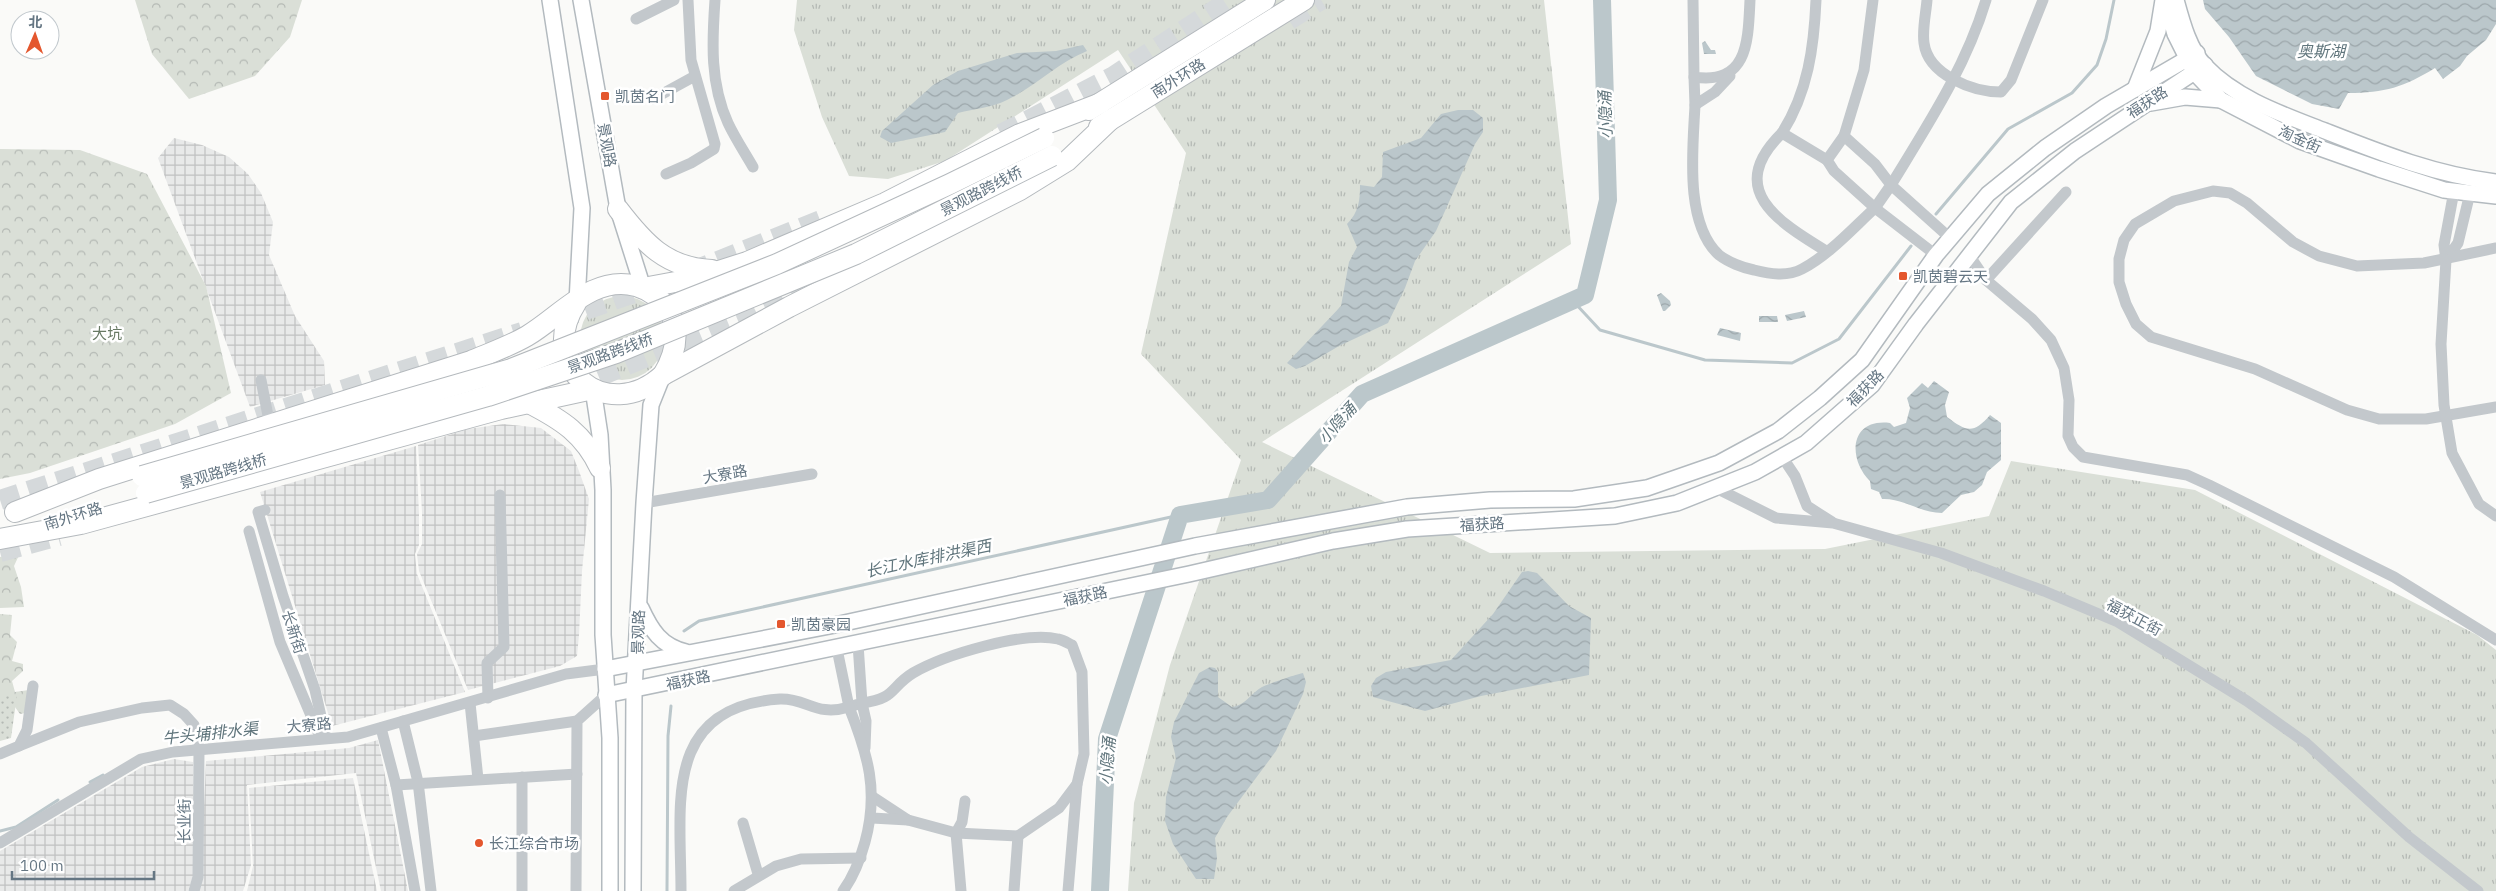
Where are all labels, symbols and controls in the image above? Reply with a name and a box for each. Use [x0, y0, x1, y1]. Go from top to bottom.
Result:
north arrow [10, 10, 60, 60]
text: 北 [28, 13, 43, 31]
water label: 奥斯湖 [2297, 41, 2348, 61]
street label: 南外环路 [1148, 54, 1208, 102]
street label: 福获路 [2123, 82, 2171, 122]
place label: 凯茵名门 [615, 87, 675, 106]
water label: 小隐涌 [1594, 89, 1616, 139]
marker: 凯茵名门 [599, 90, 611, 102]
street label: 景观路 [594, 121, 620, 169]
street label: 淘金街 [2276, 121, 2324, 157]
street label: 景观路跨线桥 [937, 162, 1025, 220]
place label: 凯茵碧云天 [1913, 267, 1988, 286]
marker: 凯茵碧云天 [1897, 270, 1909, 282]
park label: 大坑 [92, 324, 122, 343]
street label: 景观路跨线桥 [564, 329, 656, 377]
street label: 福获路 [1843, 365, 1887, 411]
water label: 小隐涌 [1314, 397, 1362, 448]
street label: 景观路跨线桥 [177, 449, 269, 493]
street label: 大寮路 [701, 461, 749, 487]
street label: 南外环路 [42, 498, 104, 534]
street label: 福获路 [1459, 513, 1505, 535]
water label: 长江水库排洪渠西 [863, 534, 996, 581]
street label: 福获路 [1061, 582, 1109, 610]
street label: 福获正街 [2103, 595, 2165, 639]
street label: 长新街 [278, 608, 310, 656]
street label: 景观路 [628, 609, 648, 655]
place label: 凯茵豪园 [791, 615, 851, 634]
marker: 凯茵豪园 [775, 618, 787, 630]
street label: 福获路 [664, 666, 712, 694]
street label: 大寮路 [286, 714, 332, 736]
water label: 牛头埔排水渠 [161, 718, 261, 748]
water label: 小隐涌 [1095, 734, 1119, 786]
street label: 长业街 [175, 798, 194, 844]
place label: 长江综合市场 [489, 834, 579, 853]
marker: 长江综合市场 [473, 837, 485, 849]
scale bar [12, 848, 155, 880]
text: 100 m [20, 856, 64, 875]

